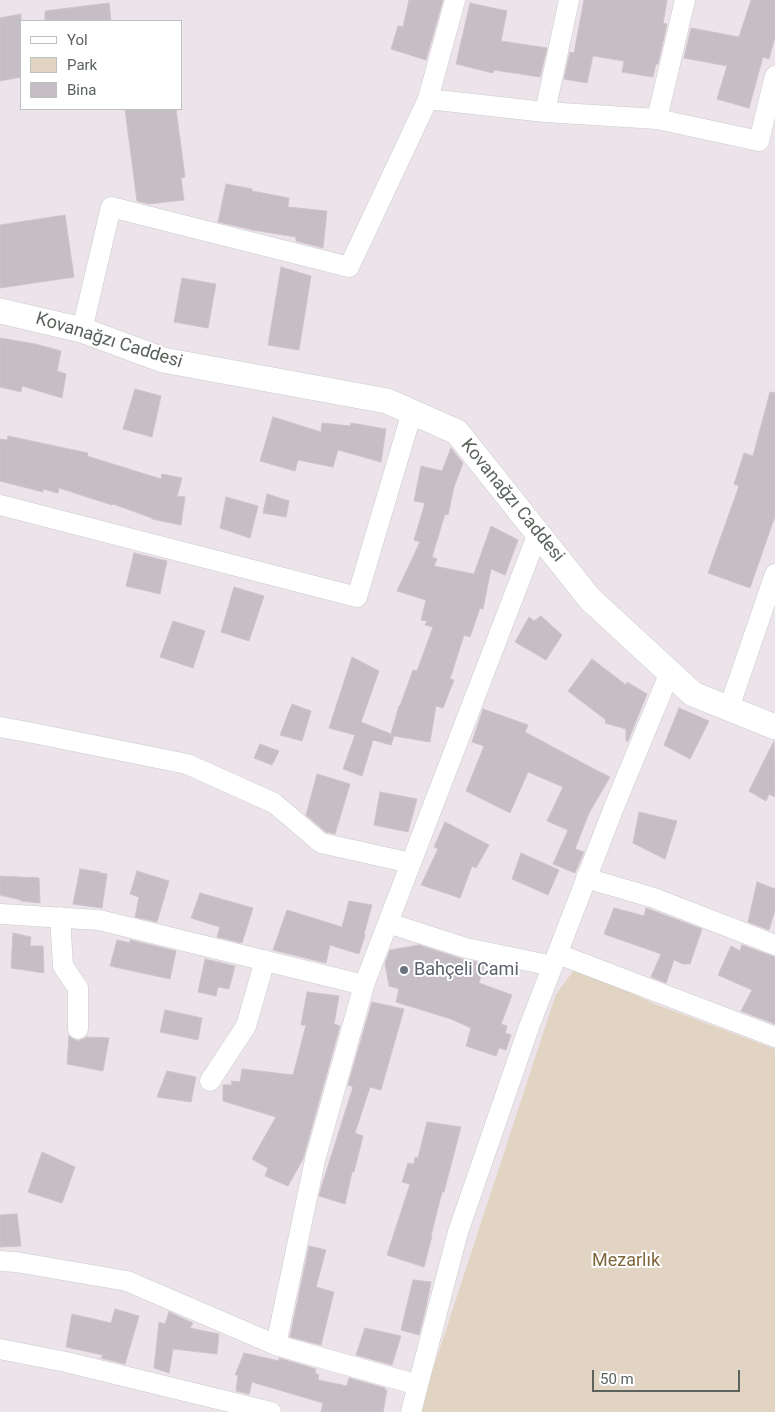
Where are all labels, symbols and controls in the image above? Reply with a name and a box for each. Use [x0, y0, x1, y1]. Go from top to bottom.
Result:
legend [20, 20, 182, 110]
text: Yol [67, 31, 88, 49]
text: Park [67, 56, 97, 74]
text: Bina [67, 81, 96, 99]
street label: Kovanağzı Caddesi [33, 308, 185, 374]
street label: Kovanağzı Caddesi [456, 435, 568, 567]
place label: Bahçeli Cami [414, 959, 519, 981]
marker: Bahçeli Cami [398, 964, 410, 976]
park label: Mezarlık [592, 1250, 660, 1272]
scale bar [595, 1360, 742, 1392]
text: 50 m [600, 1370, 634, 1388]

